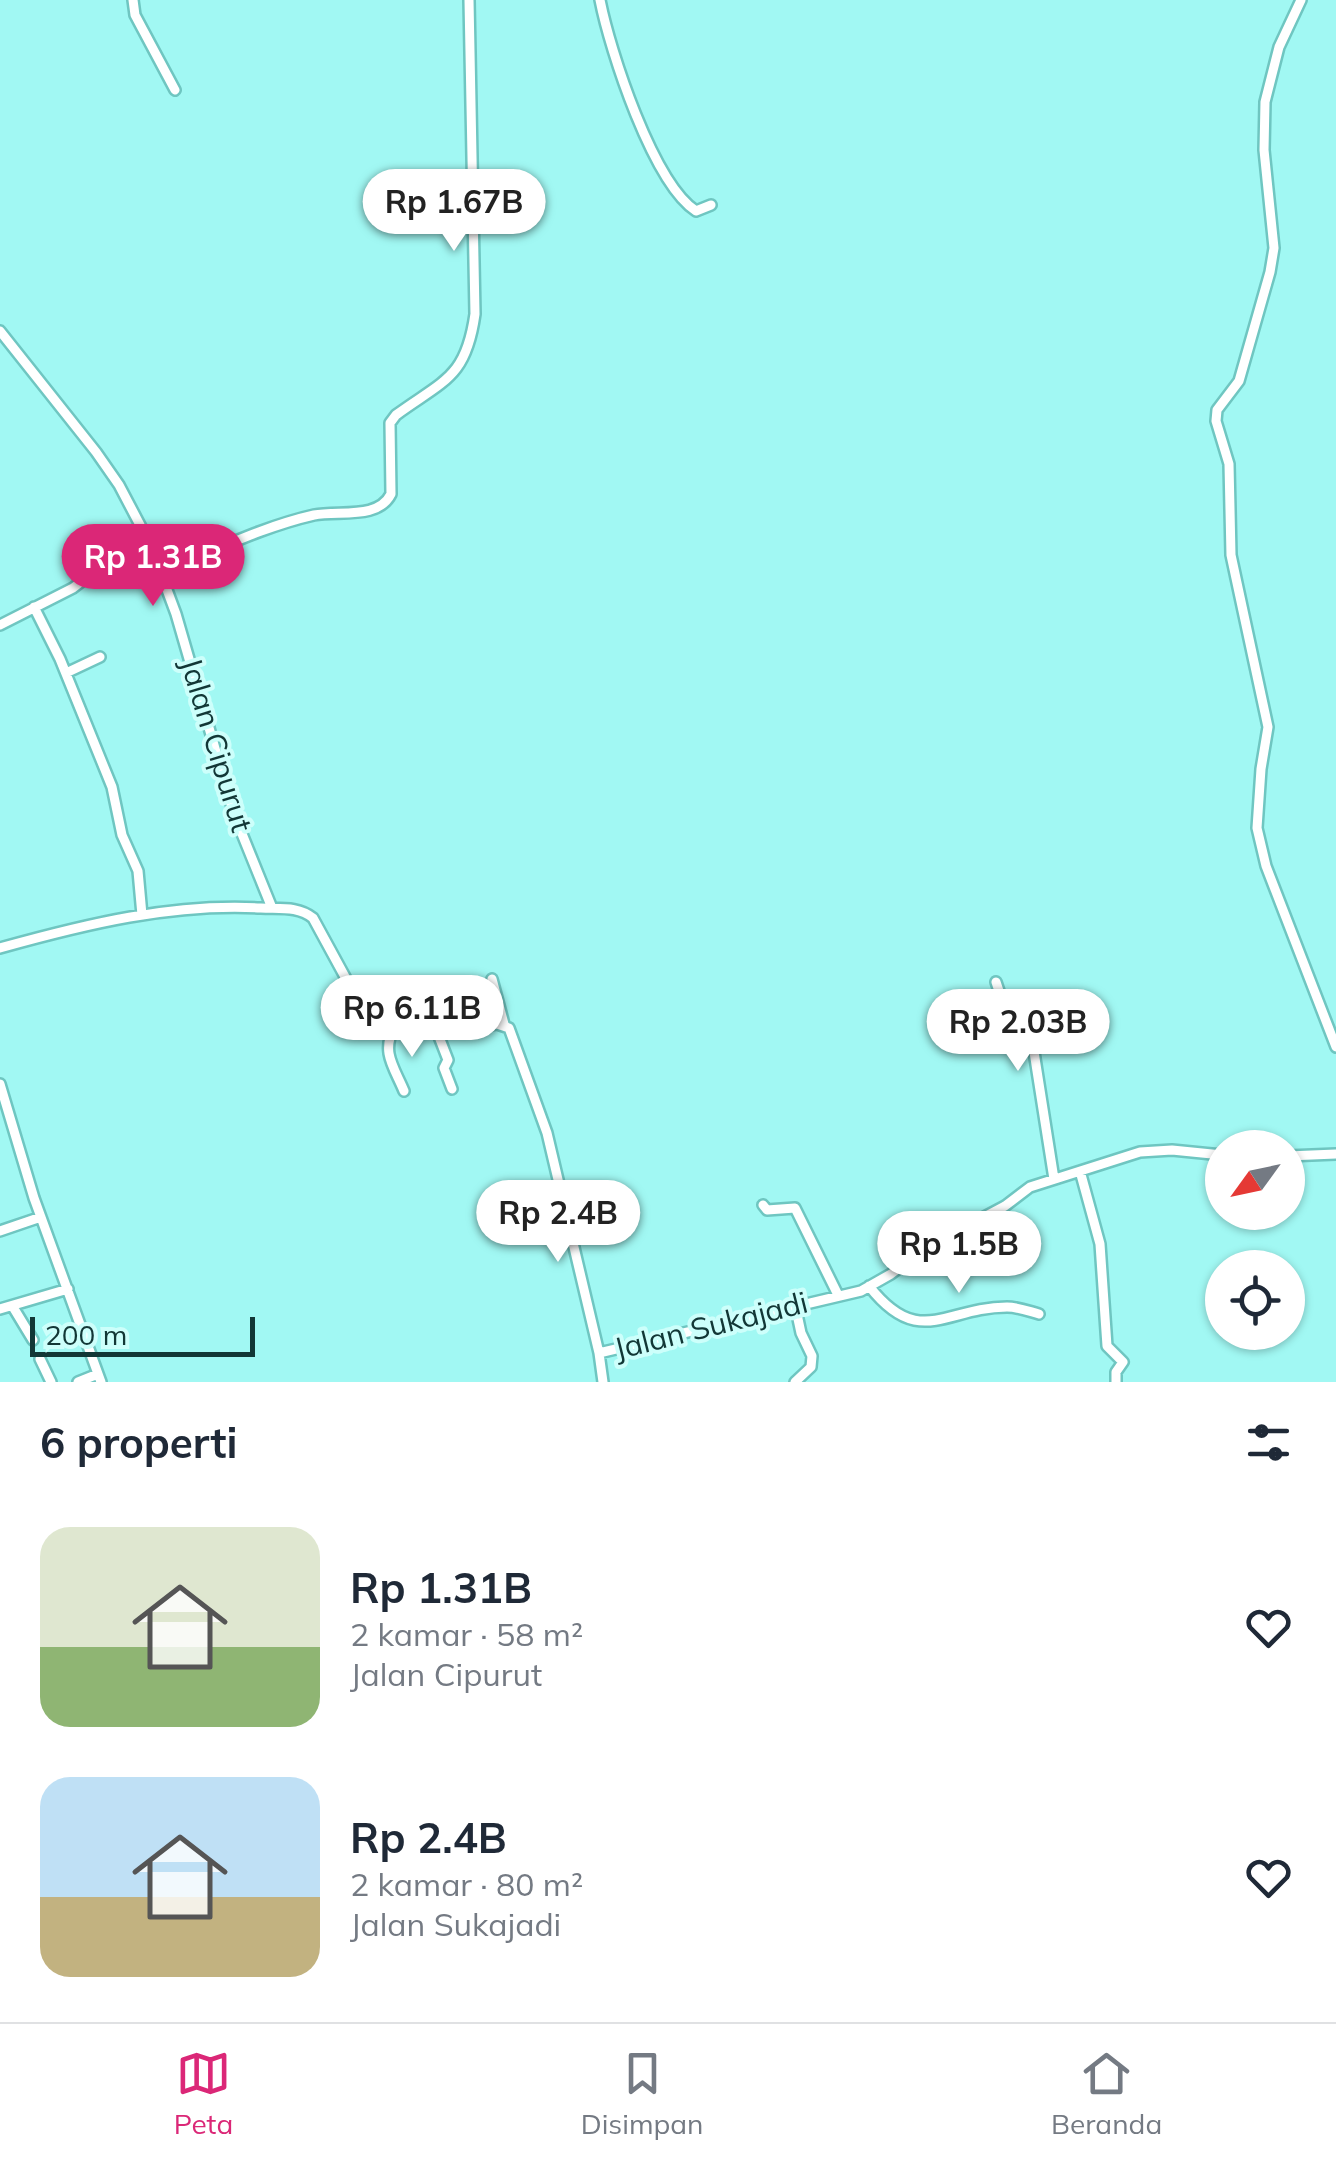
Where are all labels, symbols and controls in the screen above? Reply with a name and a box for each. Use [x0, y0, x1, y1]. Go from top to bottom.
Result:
pin: Rp 1.67B [351, 169, 557, 254]
text: Rp 1.67B [385, 181, 523, 221]
pin: Rp 1.31B [50, 524, 256, 609]
text: Rp 1.31B [84, 536, 222, 576]
street label: Jalan Cipurut [172, 653, 261, 836]
pin: Rp 6.11B [309, 975, 515, 1060]
text: Rp 6.11B [343, 987, 481, 1027]
pin: Rp 2.03B [915, 989, 1121, 1074]
text: Rp 2.03B [949, 1001, 1087, 1041]
north arrow [1205, 1130, 1305, 1230]
map controls [1205, 1130, 1305, 1350]
pin: Rp 2.4B [466, 1180, 650, 1265]
text: Rp 2.4B [498, 1192, 618, 1232]
pin: Rp 1.5B [867, 1211, 1051, 1296]
text: Rp 1.5B [899, 1223, 1019, 1263]
button: locate [1205, 1250, 1305, 1350]
street label: Jalan Sukajadi [610, 1283, 811, 1367]
scale bar [30, 1312, 255, 1356]
text: 200 m [45, 1317, 127, 1352]
icon: filters [1241, 1415, 1296, 1470]
text: 6 properti [40, 1416, 237, 1469]
text: Rp 1.31B [350, 1561, 532, 1614]
icon: home [120, 1567, 240, 1687]
icon: heart [1241, 1600, 1296, 1655]
text: 2 kamar · 58 m² [350, 1614, 583, 1654]
text: Jalan Cipurut [350, 1654, 542, 1694]
text: Rp 2.4B [350, 1811, 507, 1864]
icon: home [120, 1817, 240, 1937]
icon: heart [1241, 1850, 1296, 1905]
text: 2 kamar · 80 m² [350, 1864, 583, 1904]
text: Jalan Sukajadi [350, 1904, 561, 1944]
tab: Peta [174, 2046, 233, 2141]
tab: Disimpan [581, 2046, 704, 2141]
tab: Beranda [1051, 2046, 1162, 2141]

